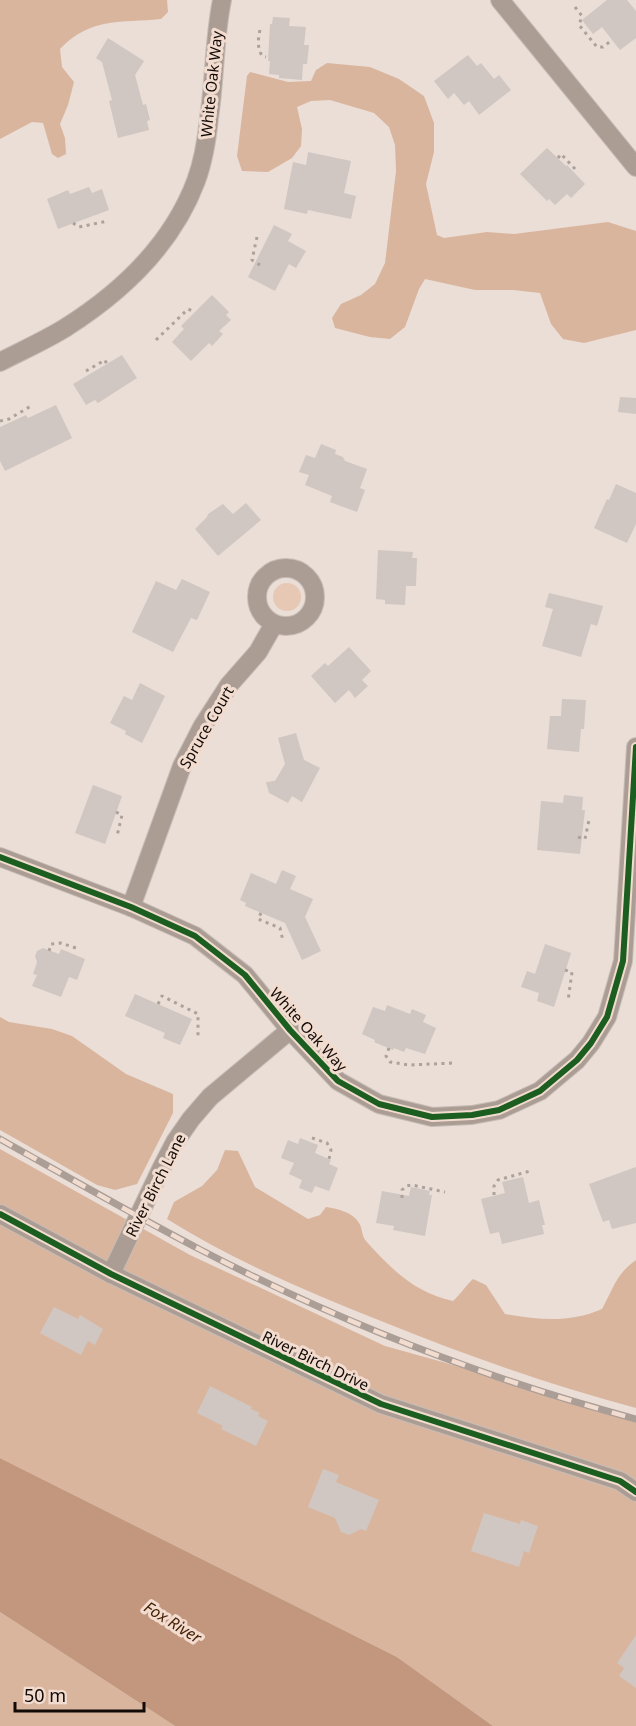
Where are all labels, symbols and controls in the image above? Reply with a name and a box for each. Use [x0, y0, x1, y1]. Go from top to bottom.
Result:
street label: White Oak Way [195, 30, 227, 138]
street label: Spruce Court [174, 682, 238, 772]
street label: White Oak Way [266, 983, 352, 1076]
street label: River Birch Lane [120, 1130, 190, 1240]
street label: River Birch Drive [259, 1326, 373, 1394]
water label: Fox River [140, 1596, 206, 1649]
scale bar [15, 1675, 144, 1713]
text: 50 m [24, 1683, 66, 1707]

